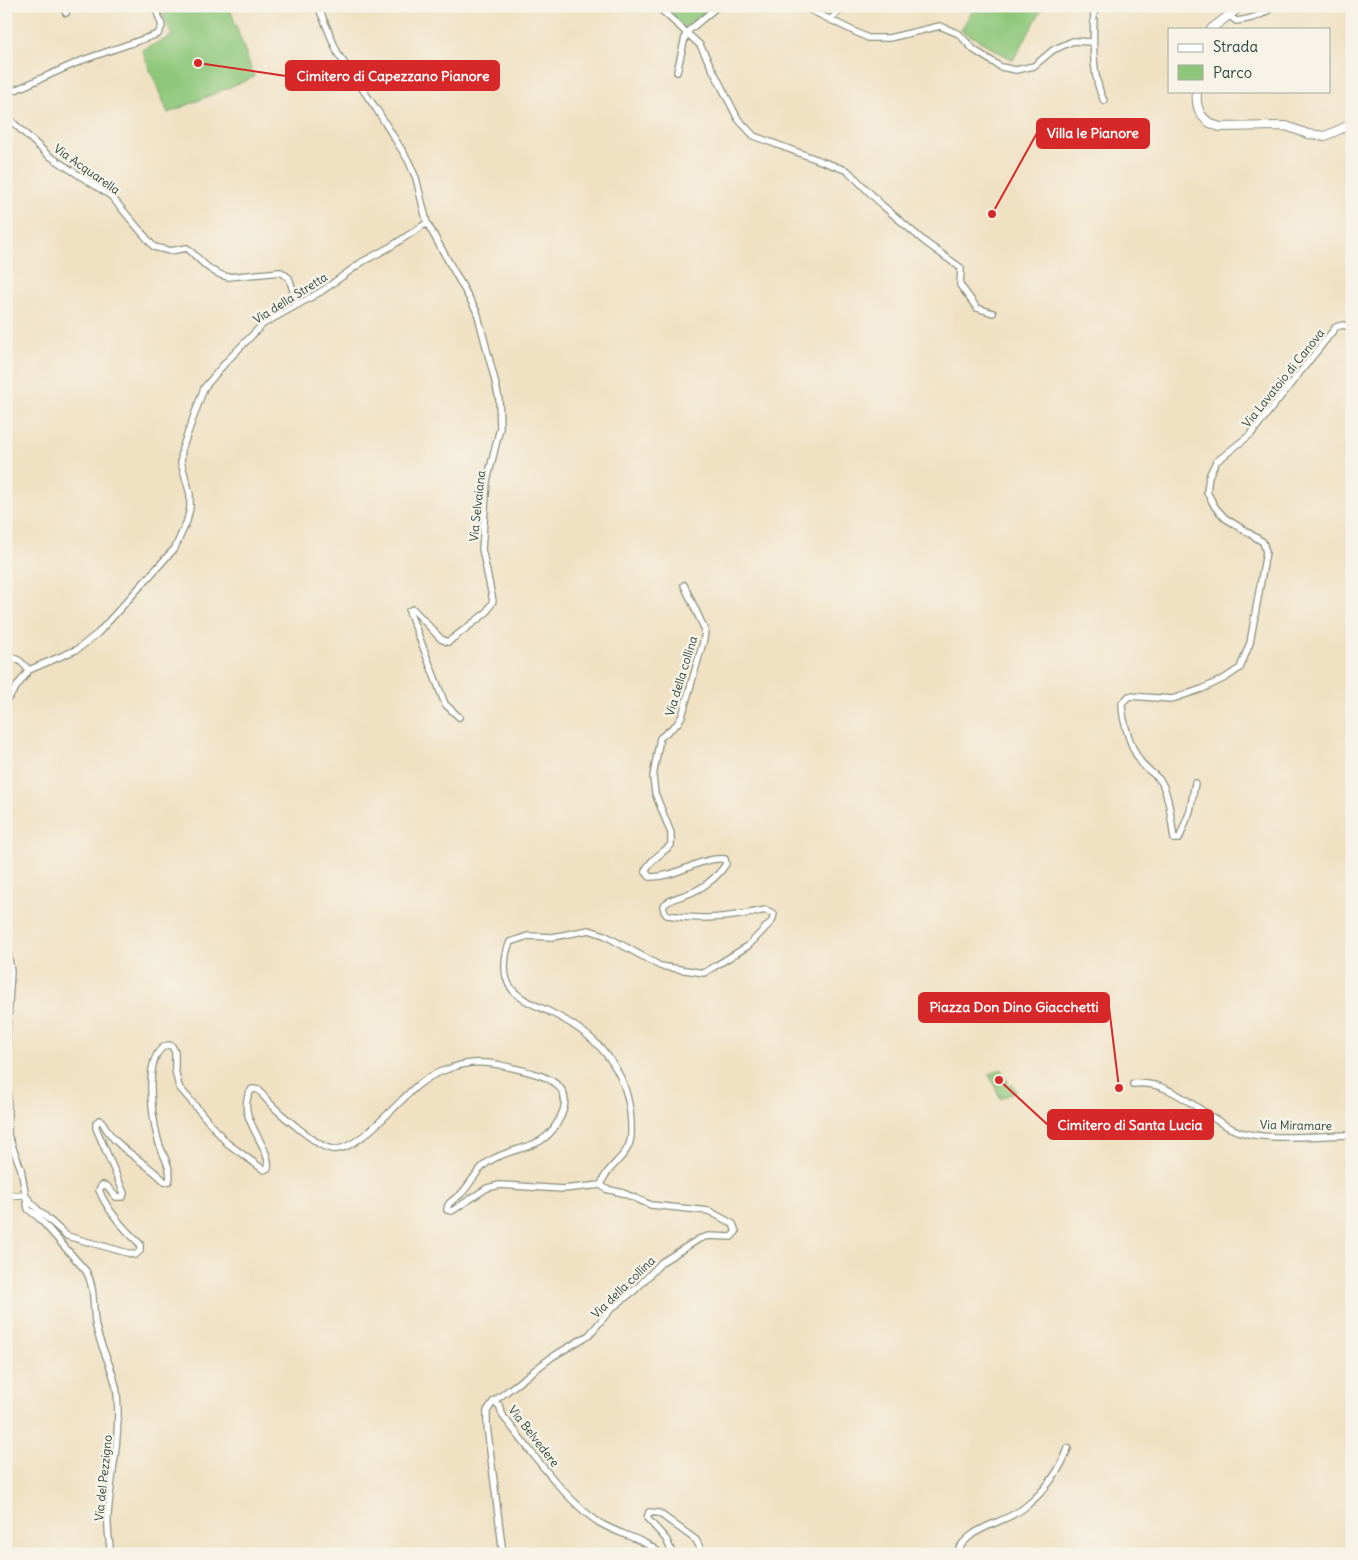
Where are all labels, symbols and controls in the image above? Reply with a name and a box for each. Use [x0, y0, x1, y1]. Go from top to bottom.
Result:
legend [1168, 28, 1330, 92]
text: Strada [1213, 37, 1258, 56]
callout: Cimitero di Capezzano Pianore [286, 61, 499, 90]
text: Parco [1213, 63, 1252, 82]
text: Cimitero di Capezzano Pianore [297, 67, 490, 85]
callout: Villa le Pianore [1037, 119, 1149, 148]
text: Villa le Pianore [1047, 124, 1139, 142]
street label: Via Acquarella [51, 141, 123, 197]
street label: Via della Stretta [250, 269, 330, 327]
street label: Via Lavatoio di Canova [1239, 326, 1327, 430]
street label: Via Selvaiana [466, 469, 488, 542]
street label: Via della collina [662, 634, 700, 718]
callout: Piazza Don Dino Giacchetti [919, 993, 1109, 1022]
text: Piazza Don Dino Giacchetti [929, 998, 1099, 1016]
callout: Cimitero di Santa Lucia [1048, 1110, 1213, 1139]
text: Cimitero di Santa Lucia [1058, 1116, 1202, 1134]
street label: Via Miramare [1260, 1117, 1332, 1133]
street label: Via della collina [588, 1253, 658, 1321]
street label: Via Belvedere [505, 1402, 563, 1470]
street label: Via del Pezzigno [91, 1434, 115, 1522]

